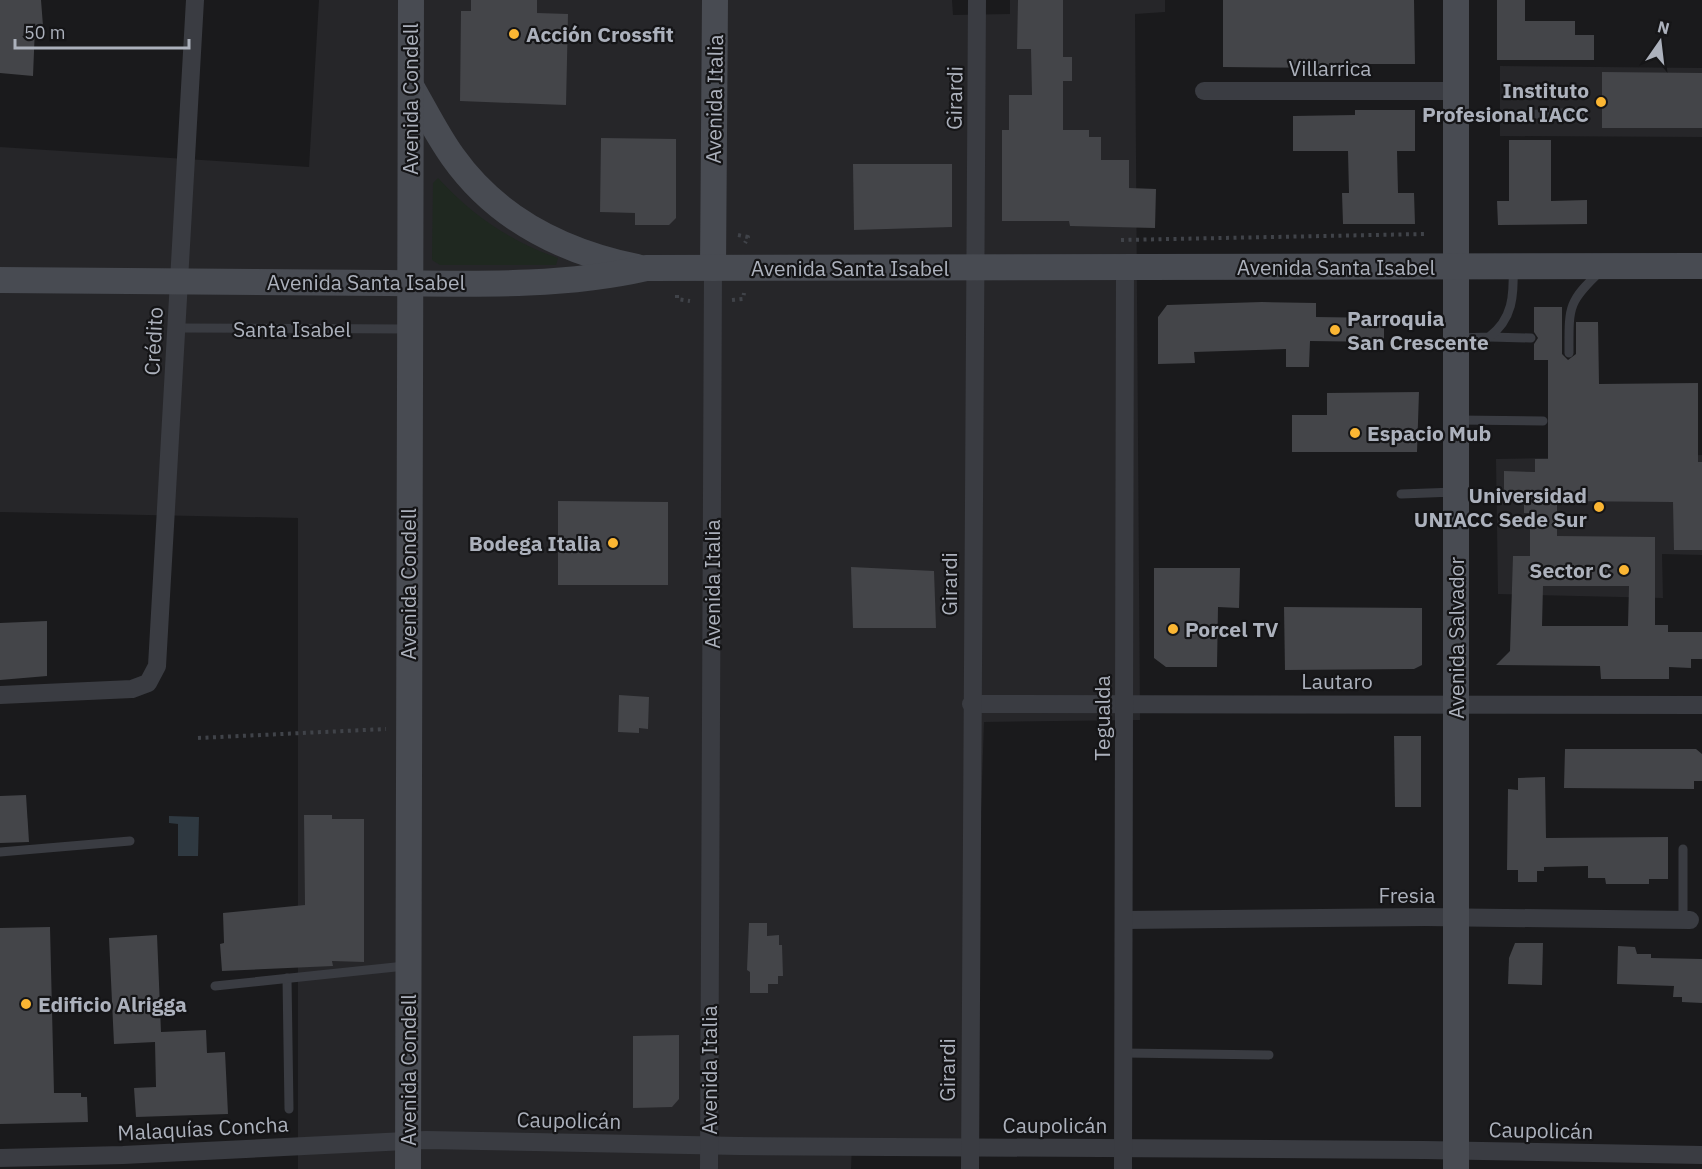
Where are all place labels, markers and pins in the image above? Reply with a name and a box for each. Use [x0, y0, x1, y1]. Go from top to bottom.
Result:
place label: Acción Crossfit [526, 20, 674, 48]
marker: Acción Crossfit [507, 27, 521, 41]
place label: Instituto Profesional IACC [1422, 76, 1589, 128]
marker: Instituto Profesional IACC [1594, 95, 1608, 109]
place label: Parroquia San Crescente [1347, 304, 1489, 356]
marker: Parroquia San Crescente [1328, 323, 1342, 337]
place label: Espacio Mub [1367, 419, 1491, 447]
marker: Espacio Mub [1348, 426, 1362, 440]
place label: Universidad UNIACC Sede Sur [1414, 481, 1588, 533]
marker: Universidad UNIACC Sede Sur [1592, 500, 1606, 514]
place label: Bodega Italia [469, 529, 601, 557]
marker: Bodega Italia [606, 536, 620, 550]
place label: Sector C [1529, 556, 1612, 584]
marker: Sector C [1617, 563, 1631, 577]
place label: Porcel TV [1185, 615, 1279, 643]
marker: Porcel TV [1166, 622, 1180, 636]
place label: Edificio Alrigga [38, 990, 187, 1018]
marker: Edificio Alrigga [19, 997, 33, 1011]

